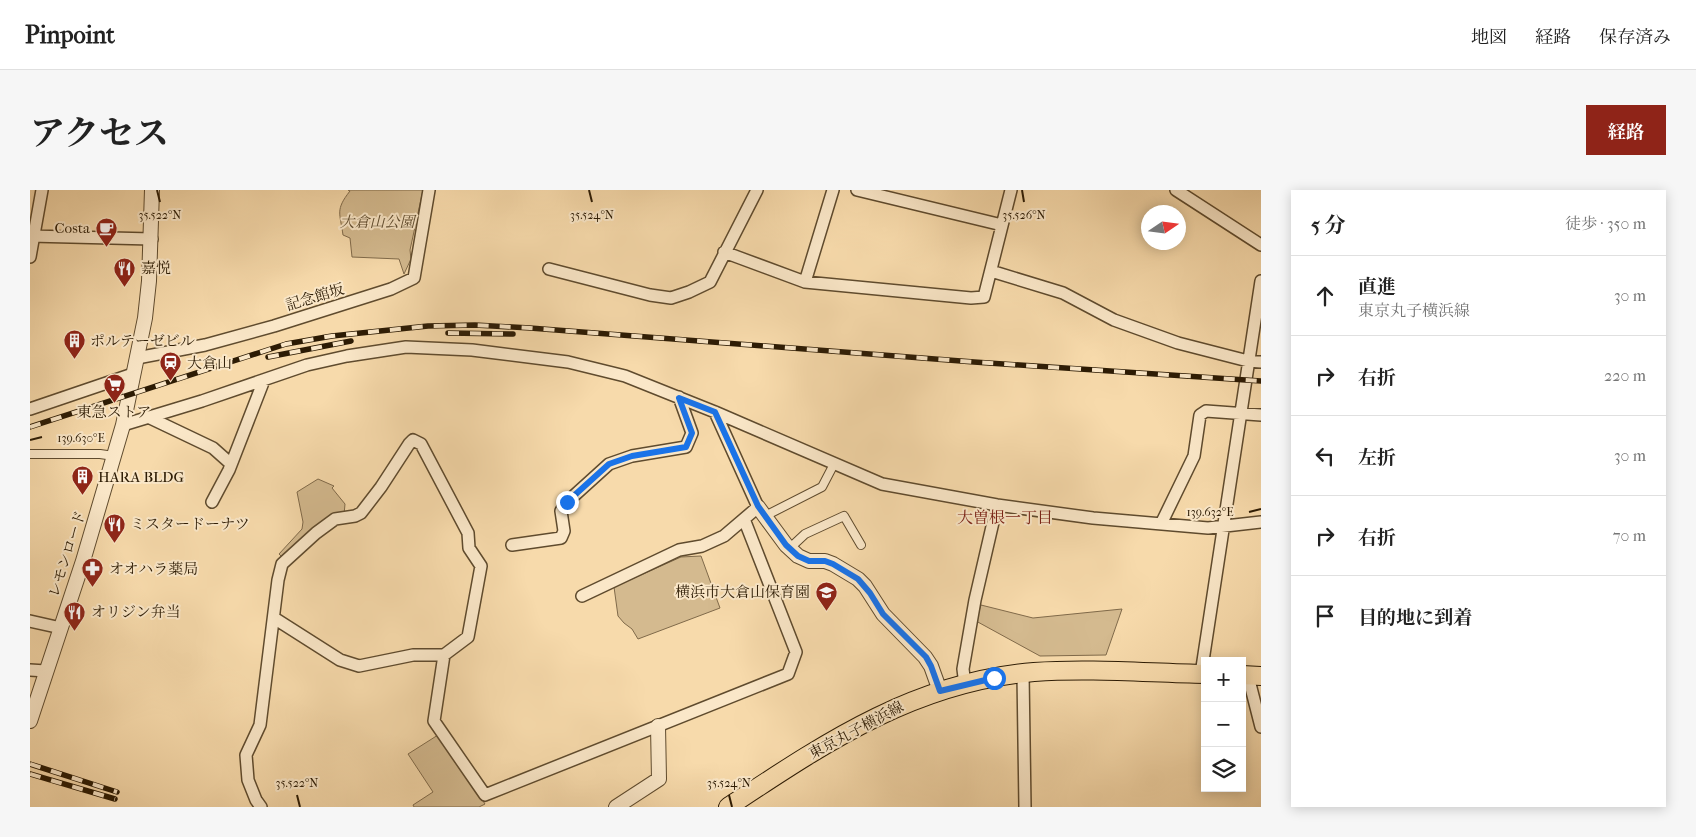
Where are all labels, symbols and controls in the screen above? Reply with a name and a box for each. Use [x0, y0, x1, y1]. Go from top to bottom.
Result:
text: Pinpoint [25, 21, 115, 49]
text: 地図 [1471, 27, 1507, 48]
text: 経路 [1535, 27, 1571, 48]
text: 保存済み [1599, 27, 1671, 48]
button: 経路 [1586, 105, 1666, 155]
text: アクセス [30, 113, 169, 154]
north arrow [1141, 205, 1186, 250]
text: 35.522°N [139, 208, 181, 222]
text: 35.524°N [570, 208, 614, 222]
text: 35.526°N [1002, 208, 1046, 222]
park label: 大倉山公園 [339, 213, 417, 231]
text: 5 分 [1311, 213, 1346, 237]
text: 徒歩 · 350 m [1565, 214, 1646, 233]
cafe icon: Costa [94, 216, 118, 247]
place label: Costa [54, 219, 91, 237]
restaurant icon: 嘉悦 [113, 256, 137, 287]
place label: 嘉悦 [141, 259, 171, 277]
text: 直進 [1358, 276, 1396, 298]
street label: 記念館坂 [284, 280, 346, 314]
icon: ahead [1311, 282, 1339, 310]
text: 30 m [1614, 286, 1646, 305]
text: 東京丸子横浜線 [1358, 301, 1470, 320]
building icon: ポルテーゼビル [62, 329, 86, 360]
place label: ポルテーゼビル [90, 332, 195, 350]
station icon: 大倉山 [159, 351, 183, 382]
place label: 大倉山 [187, 354, 232, 372]
icon: right [1311, 362, 1339, 390]
text: 220 m [1604, 366, 1646, 385]
text: 右折 [1358, 367, 1396, 389]
supermarket icon: 東急ストア [102, 372, 126, 403]
place label: 東急ストア [77, 403, 151, 421]
text: 139.630°E [57, 431, 105, 445]
icon: left [1311, 442, 1339, 470]
text: 30 m [1614, 446, 1646, 465]
text: 左折 [1358, 447, 1396, 469]
building icon: HARA BLDG [70, 465, 94, 496]
place label: HARA BLDG [98, 468, 185, 486]
route end [556, 491, 579, 514]
text: 139.632°E [1186, 505, 1234, 519]
street label: レモンロード [45, 508, 89, 600]
district label: 大曽根一丁目 [957, 508, 1053, 527]
restaurant icon: ミスタードーナツ [102, 512, 126, 543]
place label: ミスタードーナツ [130, 515, 250, 533]
icon: right [1311, 522, 1339, 550]
text: 70 m [1613, 526, 1646, 545]
text: 右折 [1358, 527, 1396, 549]
pharmacy icon: オオハラ薬局 [81, 557, 105, 588]
place label: オオハラ薬局 [109, 560, 198, 578]
school or university icon: 横浜市大倉山保育園 [814, 580, 838, 611]
place label: 横浜市大倉山保育園 [675, 583, 810, 601]
restaurant icon: オリジン弁当 [63, 600, 87, 631]
icon: arrive [1311, 602, 1339, 630]
place label: オリジン弁当 [91, 603, 181, 621]
text: 目的地に到着 [1358, 607, 1472, 629]
map controls [1201, 657, 1246, 792]
button: + [1201, 657, 1246, 702]
route start [983, 667, 1006, 690]
street label: 東京丸子横浜線 [805, 697, 907, 763]
button: − [1201, 702, 1246, 747]
button: layers [1201, 747, 1246, 792]
text: 35.522°N [276, 776, 318, 790]
text: 35.524°N [707, 776, 751, 790]

